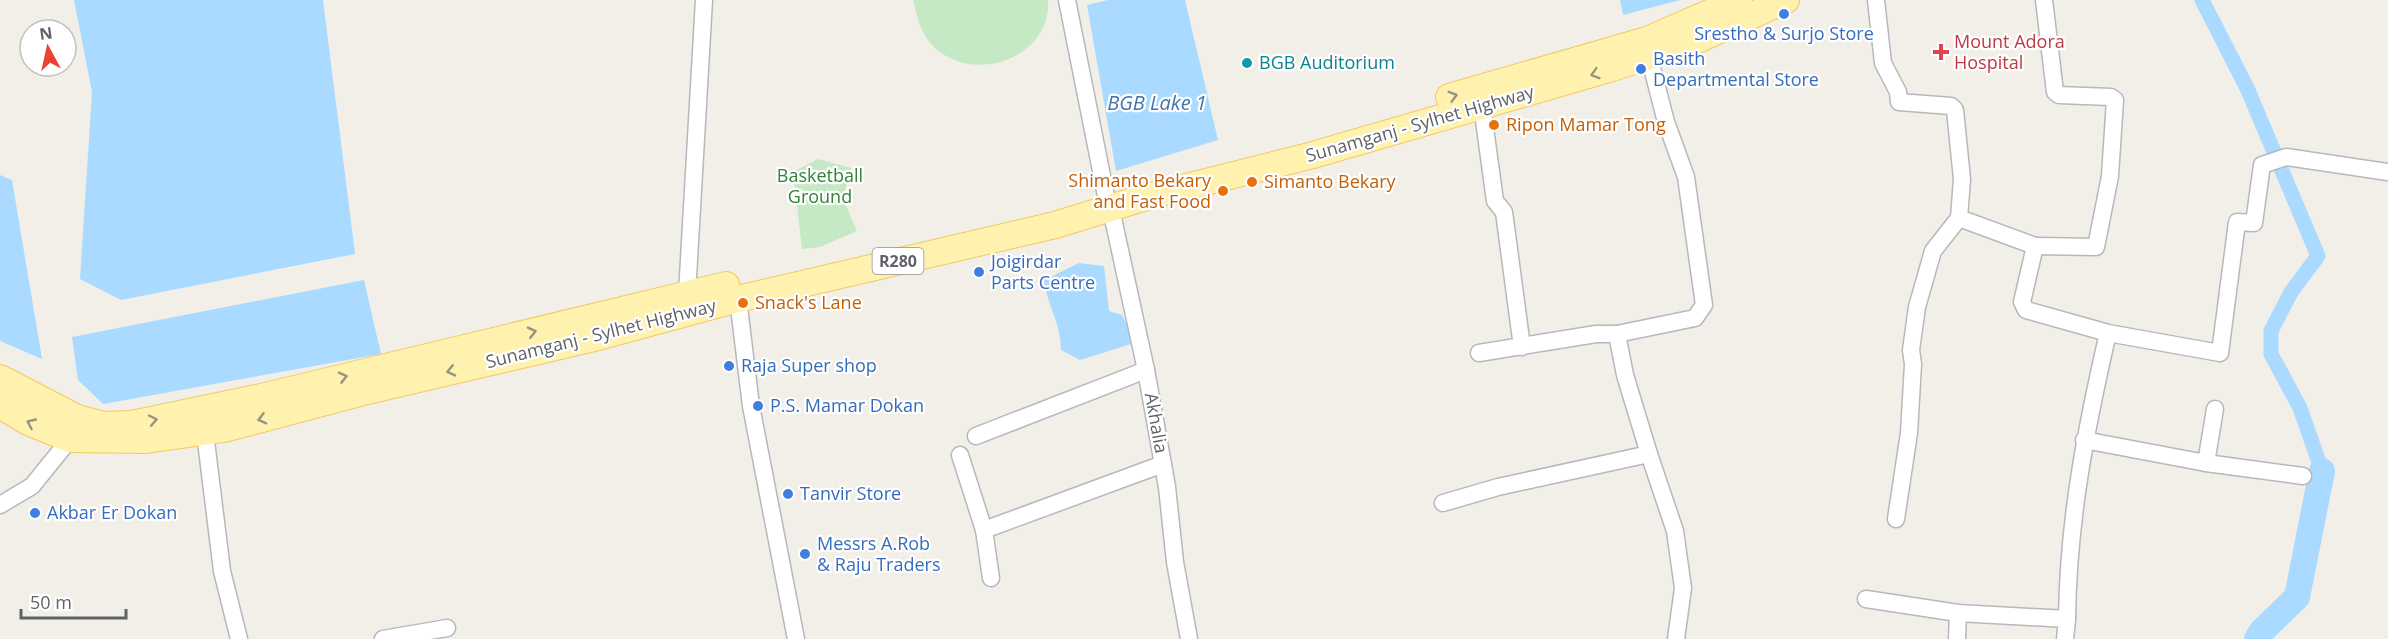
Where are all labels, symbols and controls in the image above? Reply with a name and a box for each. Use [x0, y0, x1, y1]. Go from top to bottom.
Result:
marker: Srestho & Surjo Store [1777, 7, 1791, 21]
north arrow [18, 18, 78, 78]
text: N [38, 21, 54, 45]
place label: Srestho & Surjo Store [1694, 21, 1874, 45]
place label: Mount Adora Hospital [1954, 29, 2065, 74]
marker: Mount Adora Hospital [1932, 43, 1950, 61]
place label: Basith Departmental Store [1653, 46, 1819, 91]
place label: BGB Auditorium [1259, 50, 1395, 74]
marker: BGB Auditorium [1240, 56, 1254, 70]
marker: Basith Departmental Store [1634, 62, 1648, 76]
one-way arrow [1590, 66, 1601, 79]
street label: Sunamganj - Sylhet Highway [1303, 79, 1538, 167]
water label: BGB Lake 1 [1107, 89, 1207, 116]
one-way arrow [1448, 91, 1458, 103]
place label: Ripon Mamar Tong [1506, 112, 1666, 136]
marker: Ripon Mamar Tong [1487, 118, 1501, 132]
park label: Basketball Ground [777, 163, 863, 208]
place label: Shimanto Bekary and Fast Food [1068, 168, 1212, 213]
place label: Simanto Bekary [1264, 169, 1397, 193]
marker: Simanto Bekary [1245, 175, 1259, 189]
marker: Shimanto Bekary and Fast Food [1216, 184, 1230, 198]
road number: R280 [872, 248, 924, 274]
place label: Joigirdar Parts Centre [989, 249, 1095, 294]
marker: Joigirdar Parts Centre [972, 265, 986, 279]
place label: Snack's Lane [755, 290, 862, 314]
street label: Sunamganj - Sylhet Highway [483, 293, 719, 373]
marker: Snack's Lane [736, 296, 750, 310]
one-way arrow [527, 326, 537, 339]
place label: Raja Super shop [741, 353, 877, 377]
marker: Raja Super shop [722, 359, 736, 373]
one-way arrow [447, 364, 457, 377]
one-way arrow [338, 372, 348, 385]
street label: Akhalia [1140, 391, 1174, 455]
place label: P.S. Mamar Dokan [770, 393, 924, 417]
marker: P.S. Mamar Dokan [751, 399, 765, 413]
one-way arrow [257, 412, 268, 424]
one-way arrow [147, 414, 157, 427]
one-way arrow [26, 418, 37, 430]
place label: Tanvir Store [800, 481, 901, 505]
marker: Tanvir Store [781, 487, 795, 501]
place label: Akbar Er Dokan [47, 500, 177, 524]
marker: Akbar Er Dokan [28, 506, 42, 520]
place label: Messrs A.Rob & Raju Traders [817, 531, 941, 576]
marker: Messrs A.Rob & Raju Traders [798, 547, 812, 561]
scale bar [21, 582, 126, 620]
text: 50 m [30, 590, 72, 614]

